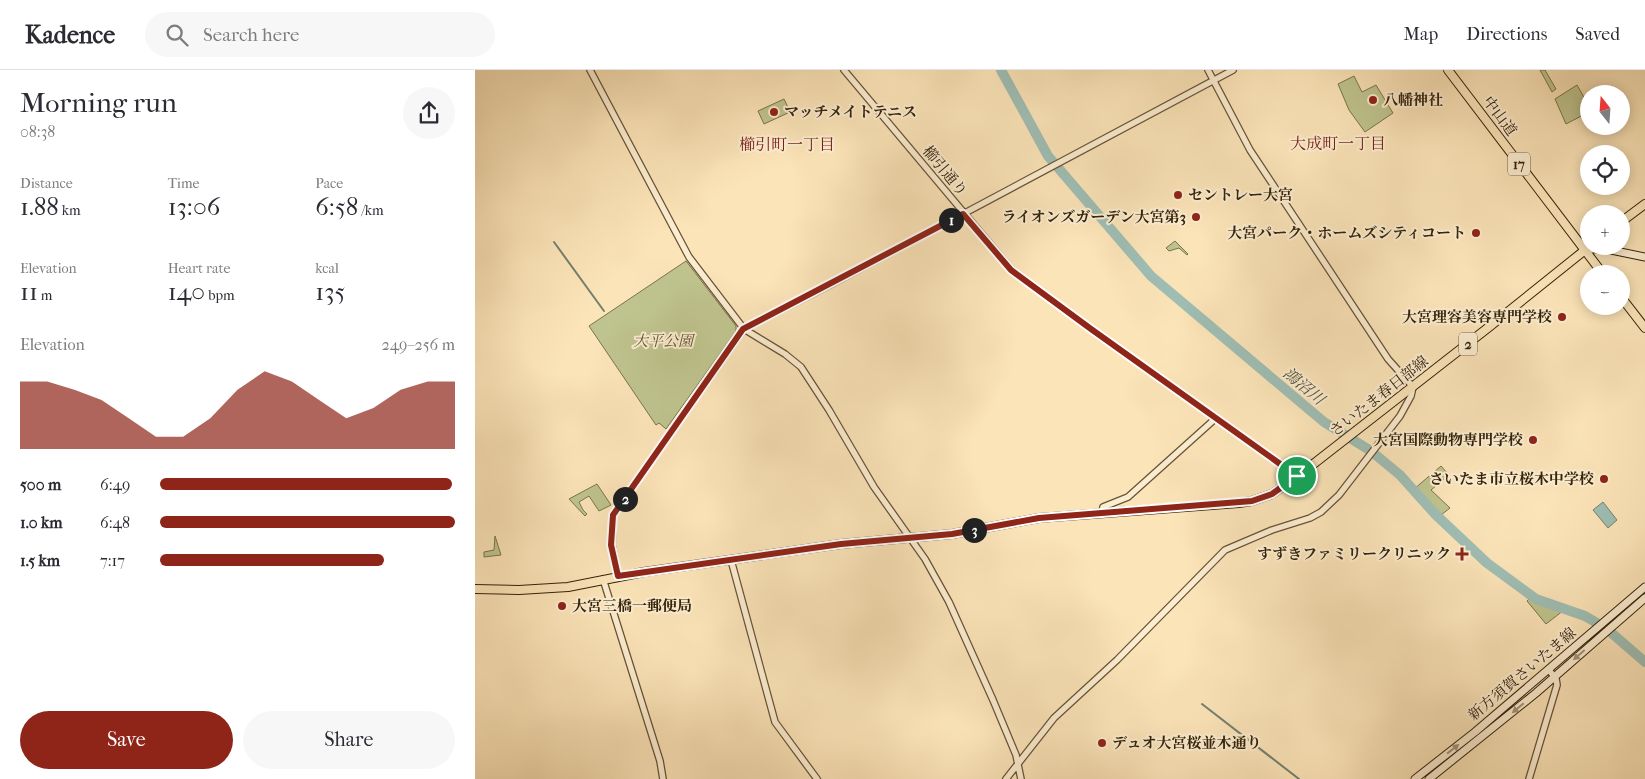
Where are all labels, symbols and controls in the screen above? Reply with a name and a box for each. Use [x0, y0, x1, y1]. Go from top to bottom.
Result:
search box [145, 12, 495, 57]
text: Kadence [25, 21, 115, 49]
icon: search [163, 21, 191, 49]
text: Search here [203, 24, 299, 46]
text: Map [1404, 24, 1438, 45]
text: Directions [1466, 24, 1547, 45]
text: Saved [1575, 24, 1620, 45]
north arrow [1580, 85, 1630, 135]
map controls [1580, 85, 1630, 315]
text: Morning run [20, 86, 177, 119]
button: share [403, 87, 455, 139]
place label: 八幡神社 [1383, 91, 1443, 109]
street label: 中山道 [1479, 93, 1521, 139]
marker: 八幡神社 [1367, 94, 1379, 106]
place label: マッチメイトテニス [784, 103, 917, 121]
marker: マッチメイトテニス [768, 106, 780, 118]
text: 08:38 [20, 122, 55, 141]
district label: 大成町一丁目 [1290, 134, 1386, 153]
district label: 櫛引町一丁目 [739, 135, 835, 154]
street label: 櫛引通り [919, 142, 971, 200]
button: locate [1580, 145, 1630, 195]
road number: 17 [1508, 152, 1530, 176]
text: Distance [20, 175, 73, 192]
text: Time [168, 175, 199, 192]
text: Pace [315, 175, 343, 192]
place label: セントレー大宮 [1188, 186, 1293, 204]
marker: セントレー大宮 [1172, 189, 1184, 201]
text: 1.88 [20, 192, 59, 221]
text: 13:06 [168, 192, 220, 221]
text: 6:58 [315, 192, 358, 221]
text: km [59, 202, 81, 219]
text: /km [358, 202, 384, 219]
button: + [1580, 205, 1630, 255]
pin: 1 [939, 208, 963, 232]
place label: ライオンズガーデン大宮第3 [1001, 208, 1186, 226]
marker: ライオンズガーデン大宮第3 [1190, 211, 1202, 223]
text: 1 [949, 212, 954, 229]
place label: 大宮パーク・ホームズシティコート [1227, 224, 1466, 242]
marker: 大宮パーク・ホームズシティコート [1470, 227, 1482, 239]
text: Elevation [20, 260, 77, 277]
text: Heart rate [168, 260, 230, 277]
text: kcal [315, 260, 339, 277]
button: − [1580, 265, 1630, 315]
text: 11 [20, 277, 38, 306]
text: 140 [168, 277, 205, 306]
text: 135 [315, 277, 345, 306]
text: m [38, 287, 53, 304]
text: bpm [205, 287, 235, 304]
place label: 大宮理容美容専門学校 [1402, 308, 1552, 326]
marker: 大宮理容美容専門学校 [1556, 311, 1568, 323]
park label: 大平公園 [633, 332, 696, 350]
road number: 2 [1459, 332, 1477, 356]
text: Elevation [20, 335, 85, 354]
text: 249–256 m [381, 335, 455, 354]
street label: さいたま春日部線 [1326, 352, 1432, 440]
water label: 鴻沼川 [1280, 363, 1330, 410]
place label: 大宮国際動物専門学校 [1373, 431, 1523, 449]
marker: 大宮国際動物専門学校 [1527, 434, 1539, 446]
pin [1276, 455, 1318, 497]
icon: arrive [1283, 462, 1311, 490]
place label: さいたま市立桜木中学校 [1429, 470, 1594, 488]
marker: さいたま市立桜木中学校 [1598, 473, 1610, 485]
text: 500 m [20, 475, 61, 494]
text: 6:49 [100, 475, 130, 494]
pin: 2 [613, 486, 637, 512]
text: 2 [622, 491, 629, 508]
text: 1.0 km [20, 513, 63, 532]
text: 6:48 [100, 513, 130, 532]
pin: 3 [961, 518, 987, 542]
text: 3 [972, 522, 977, 539]
place label: すずきファミリークリニック [1257, 545, 1451, 563]
marker: すずきファミリークリニック [1455, 547, 1469, 561]
text: 1.5 km [20, 551, 60, 570]
text: 7:17 [100, 551, 125, 570]
place label: 大宮三橋一郵便局 [572, 597, 692, 615]
marker: 大宮三橋一郵便局 [556, 600, 568, 612]
street label: 新方須賀さいたま線 [1465, 624, 1579, 724]
one-way arrow [1572, 650, 1585, 661]
one-way arrow [1511, 702, 1524, 713]
button: Save [20, 711, 233, 769]
button: Share [243, 711, 455, 769]
place label: デュオ大宮桜並木通り [1112, 734, 1262, 752]
marker: デュオ大宮桜並木通り [1096, 737, 1108, 749]
one-way arrow [1446, 744, 1460, 754]

